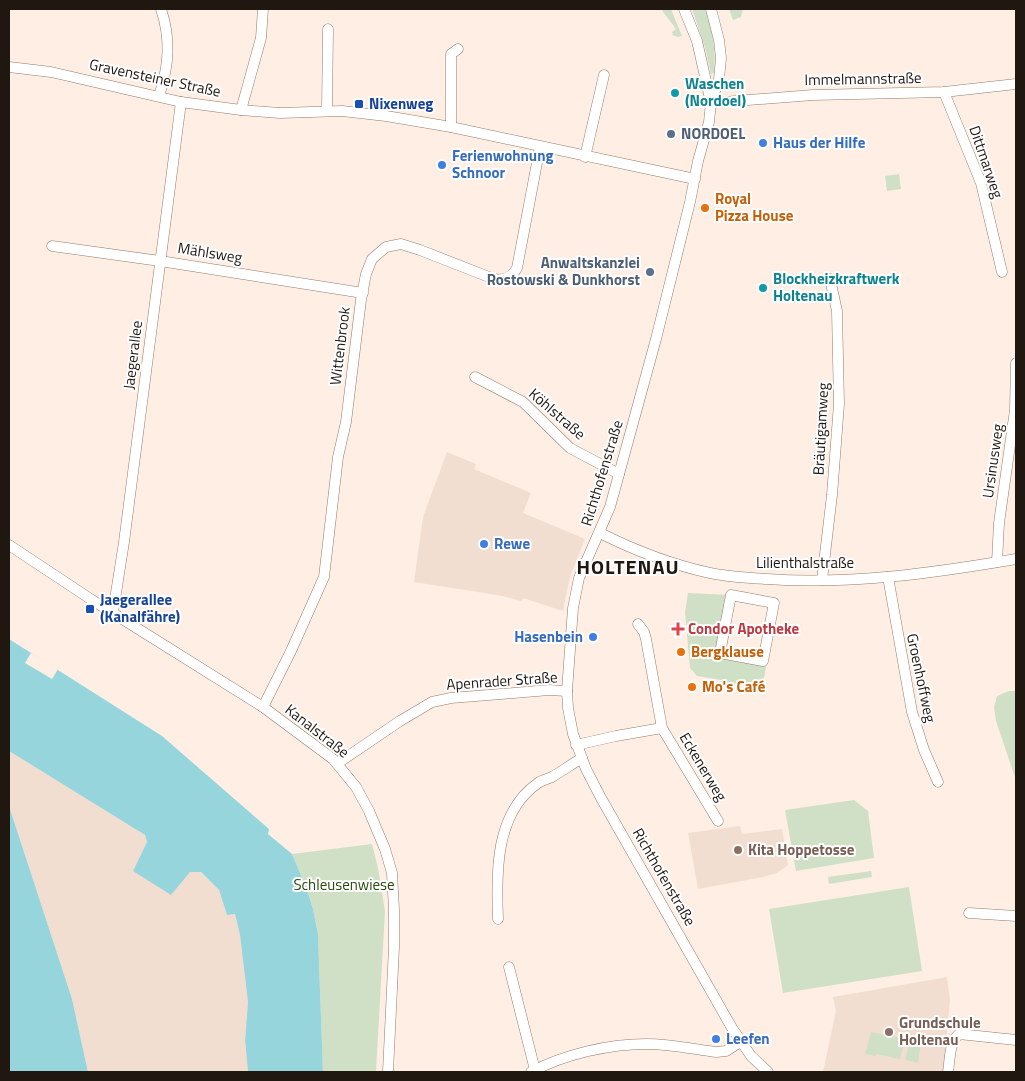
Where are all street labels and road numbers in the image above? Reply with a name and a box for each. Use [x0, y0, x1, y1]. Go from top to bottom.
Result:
street label: Gravensteiner Straße [87, 52, 223, 103]
street label: Immelmannstraße [804, 66, 922, 91]
street label: Dittmarweg [963, 122, 1010, 201]
street label: Mählsweg [176, 236, 244, 269]
street label: Wittenbrook [323, 305, 356, 386]
street label: Jaegerallee [117, 319, 148, 391]
street label: Köhlstraße [524, 382, 591, 445]
street label: Bräutigamweg [807, 382, 834, 476]
street label: Richthofenstraße [574, 417, 629, 529]
street label: Ursinusweg [976, 422, 1009, 500]
street label: Lilienthalstraße [756, 551, 854, 574]
street label: Groenhoffweg [901, 631, 942, 725]
street label: Apenrader Straße [446, 665, 558, 696]
street label: Kanalstraße [280, 698, 354, 763]
street label: Eckenerweg [674, 728, 733, 806]
street label: Richthofenstraße [627, 823, 702, 930]

